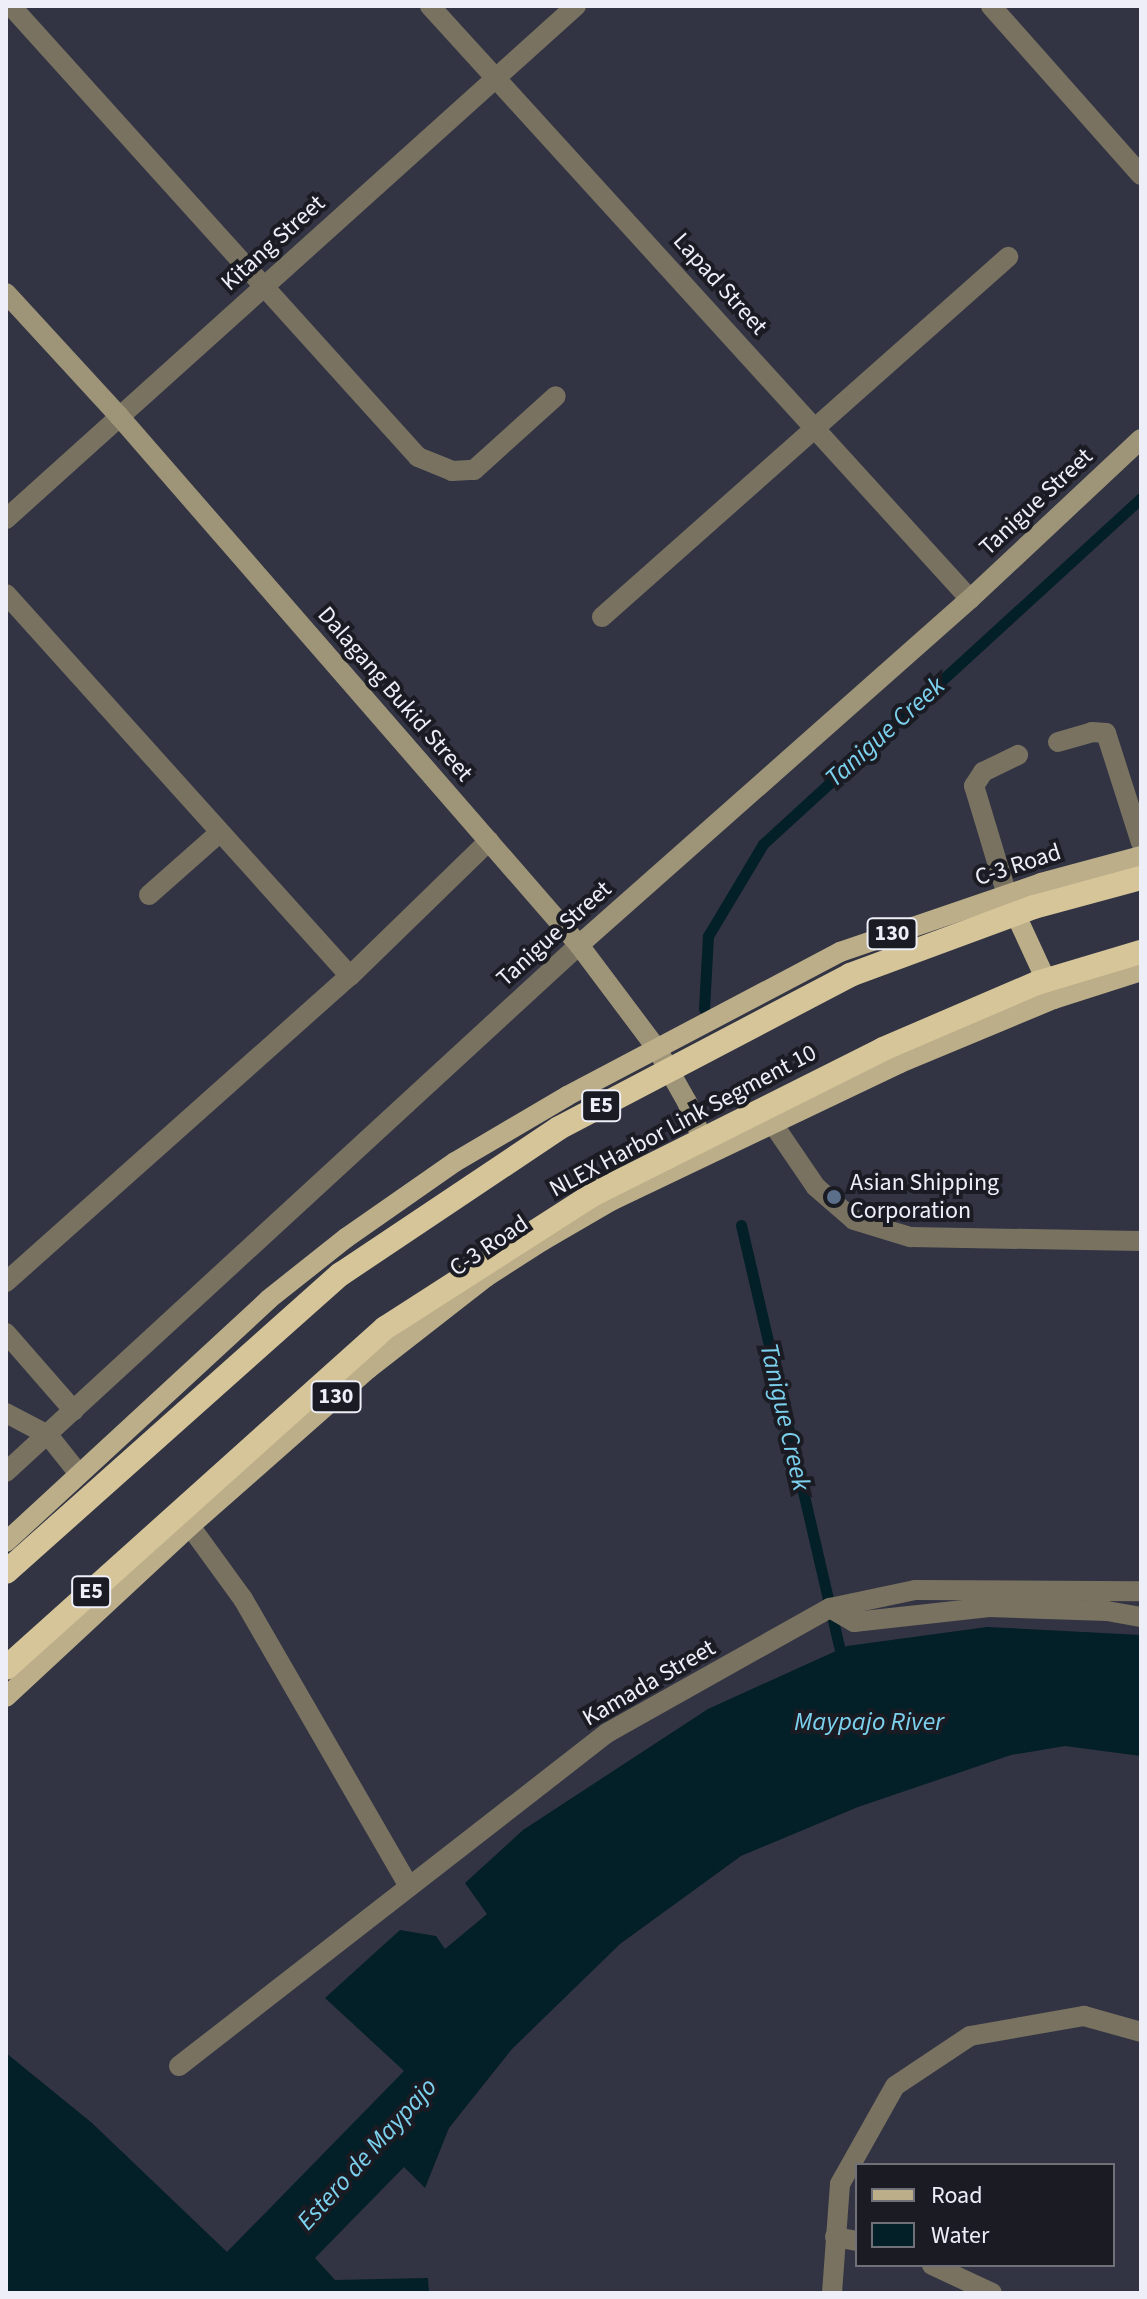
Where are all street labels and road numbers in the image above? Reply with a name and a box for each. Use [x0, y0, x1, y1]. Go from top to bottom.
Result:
street label: Kitang Street [215, 189, 331, 297]
street label: Lapad Street [667, 227, 773, 341]
street label: Tanigue Street [973, 442, 1099, 562]
street label: Dalagang Bukid Street [311, 601, 479, 787]
street label: C-3 Road [971, 838, 1065, 892]
street label: Tanigue Street [491, 875, 617, 993]
road number: 130 [866, 916, 918, 952]
street label: NLEX Harbor Link Segment 10 [545, 1038, 821, 1204]
road number: E5 [581, 1088, 621, 1124]
street label: C-3 Road [444, 1209, 534, 1283]
road number: 130 [310, 1379, 362, 1415]
road number: E5 [71, 1574, 111, 1610]
street label: Kamada Street [578, 1633, 720, 1733]

